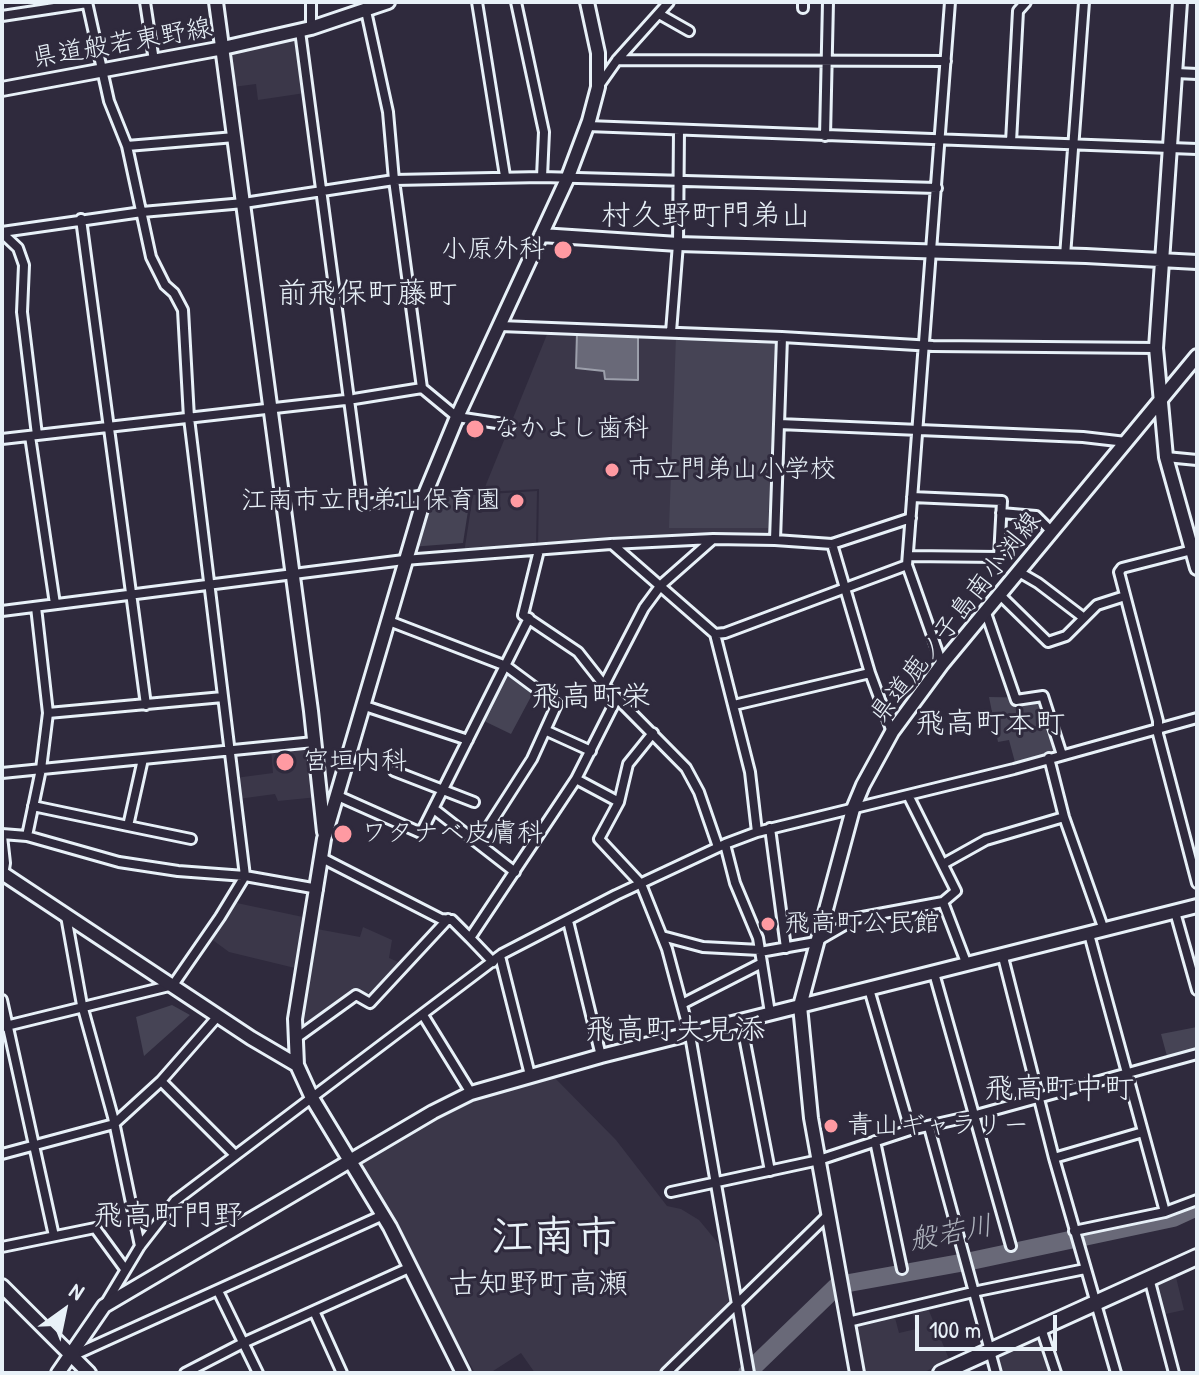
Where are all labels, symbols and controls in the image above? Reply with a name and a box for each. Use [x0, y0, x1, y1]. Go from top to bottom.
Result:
street label: 県道般若東野線 [30, 13, 214, 75]
district label: 村久野町門弟山 [601, 199, 811, 235]
place label: 小原外科 [441, 234, 545, 266]
marker: 小原外科 [552, 239, 574, 261]
district label: 前飛保町藤町 [277, 277, 457, 313]
place label: なかよし歯科 [493, 413, 649, 445]
marker: なかよし歯科 [464, 418, 486, 440]
place label: 市立門弟山小学校 [628, 454, 836, 486]
marker: 市立門弟山小学校 [603, 461, 621, 479]
place label: 江南市立門弟山保育園 [241, 485, 501, 517]
marker: 江南市立門弟山保育園 [508, 492, 526, 510]
street label: 県道鹿ノ子島南小渕線 [864, 506, 1048, 730]
district label: 飛高町栄 [531, 680, 651, 716]
district label: 飛高町本町 [915, 707, 1065, 743]
place label: 宮垣内科 [303, 746, 407, 778]
marker: 宮垣内科 [274, 751, 296, 773]
place label: ワタナベ皮膚科 [361, 818, 543, 850]
marker: ワタナベ皮膚科 [332, 823, 354, 845]
place label: 飛高町公民館 [784, 908, 940, 940]
marker: 飛高町公民館 [759, 915, 777, 933]
district label: 飛高町夫見添 [585, 1013, 765, 1049]
district label: 飛高町中町 [984, 1072, 1134, 1108]
place label: 青山ギャラリー [847, 1110, 1029, 1142]
marker: 青山ギャラリー [822, 1117, 840, 1135]
district label: 飛高町門野 [93, 1199, 243, 1235]
water label: 般若川 [907, 1209, 995, 1259]
district label: 江南市 [491, 1214, 617, 1264]
district label: 古知野町高瀬 [448, 1267, 628, 1303]
north arrow [24, 1271, 104, 1351]
text: N [64, 1275, 90, 1307]
scale bar [919, 1299, 1061, 1349]
text: 100 m [929, 1313, 981, 1345]

